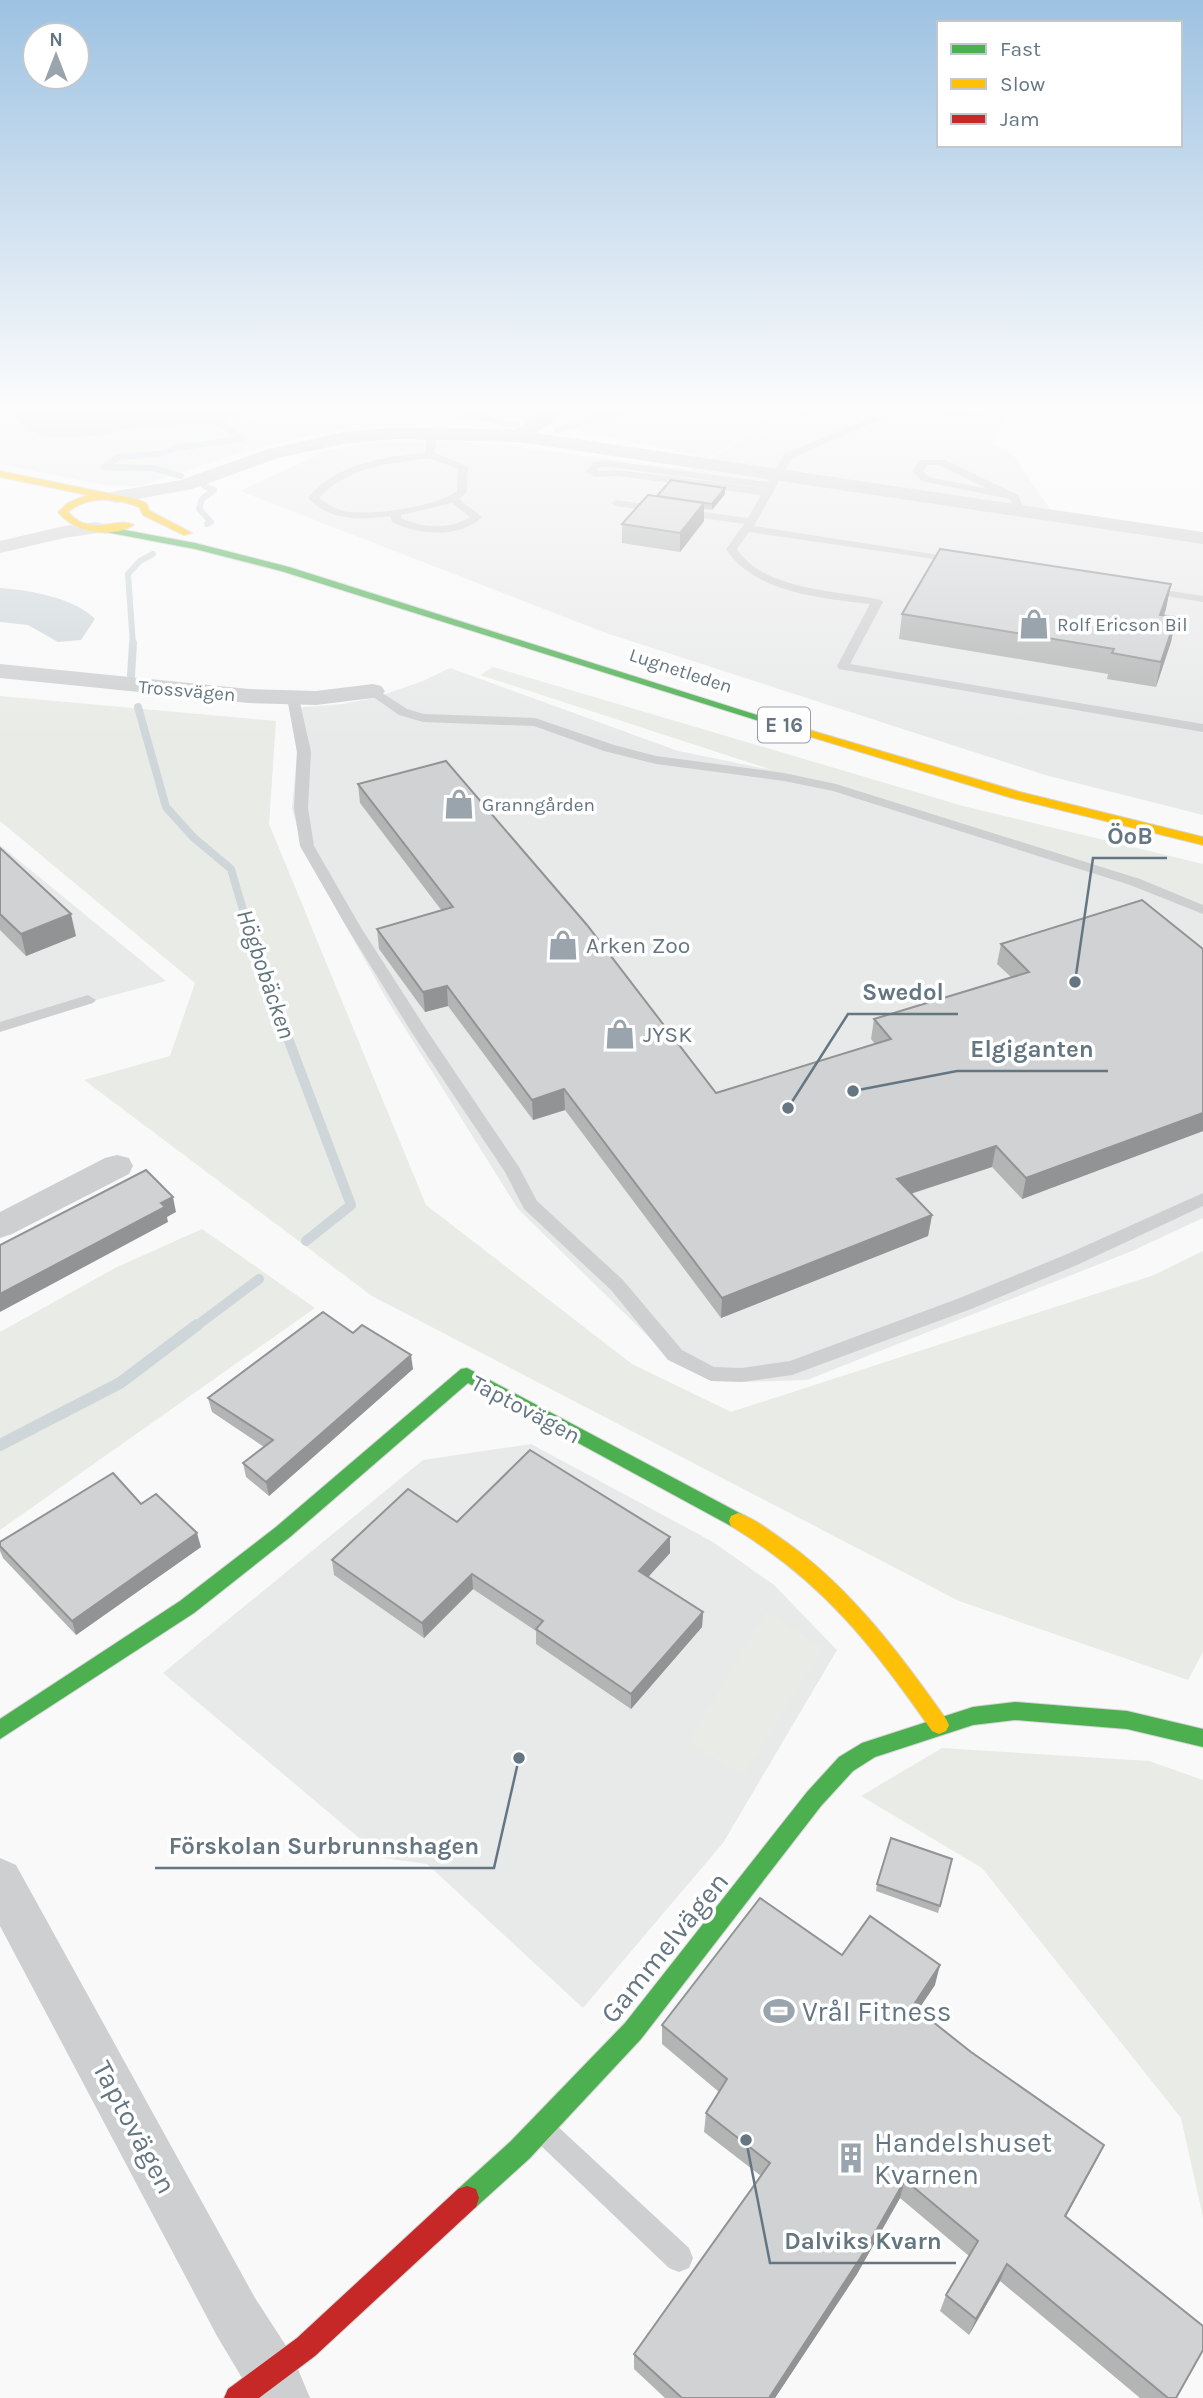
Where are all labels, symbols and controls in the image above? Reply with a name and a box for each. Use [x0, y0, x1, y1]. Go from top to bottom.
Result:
north arrow [21, 21, 91, 91]
legend [937, 21, 1182, 147]
text: N [49, 29, 63, 51]
text: Fast [1000, 37, 1041, 61]
text: Slow [1000, 72, 1045, 96]
text: Jam [1000, 107, 1040, 131]
shop icon: Rolf Ericson Bil [1017, 607, 1051, 641]
place label: Rolf Ericson Bil [1057, 614, 1188, 636]
street label: Lugnetleden [626, 644, 735, 698]
street label: Trossvägen [137, 676, 236, 706]
road number: E 16 [758, 708, 810, 742]
shop icon: Granngården [442, 787, 476, 821]
place label: Granngården [482, 794, 595, 816]
callout: ÖoB [1093, 813, 1167, 858]
text: ÖoB [1107, 822, 1153, 850]
water label: Högbobäcken [231, 906, 301, 1042]
shop icon: Arken Zoo [546, 928, 580, 962]
place label: Arken Zoo [586, 932, 690, 959]
callout: Swedol [848, 969, 958, 1014]
text: Swedol [862, 978, 944, 1006]
shop icon: JYSK [603, 1017, 637, 1051]
place label: JYSK [643, 1021, 692, 1048]
callout: Elgiganten [957, 1026, 1108, 1071]
text: Elgiganten [970, 1035, 1094, 1063]
street label: Taptovägen [467, 1369, 585, 1449]
callout: Förskolan Surbrunnshagen [155, 1823, 494, 1868]
text: Förskolan Surbrunnshagen [169, 1832, 479, 1860]
street label: Gammelvägen [593, 1865, 735, 2029]
sports icon: Vrål Fitness [762, 1994, 796, 2028]
place label: Vrål Fitness [802, 1995, 952, 2028]
street label: Taptovägen [86, 2055, 183, 2199]
place label: Handelshuset Kvarnen [874, 2126, 1052, 2191]
building icon: Handelshuset Kvarnen [834, 2141, 868, 2175]
callout: Dalviks Kvarn [770, 2218, 956, 2263]
text: Dalviks Kvarn [784, 2227, 942, 2255]

